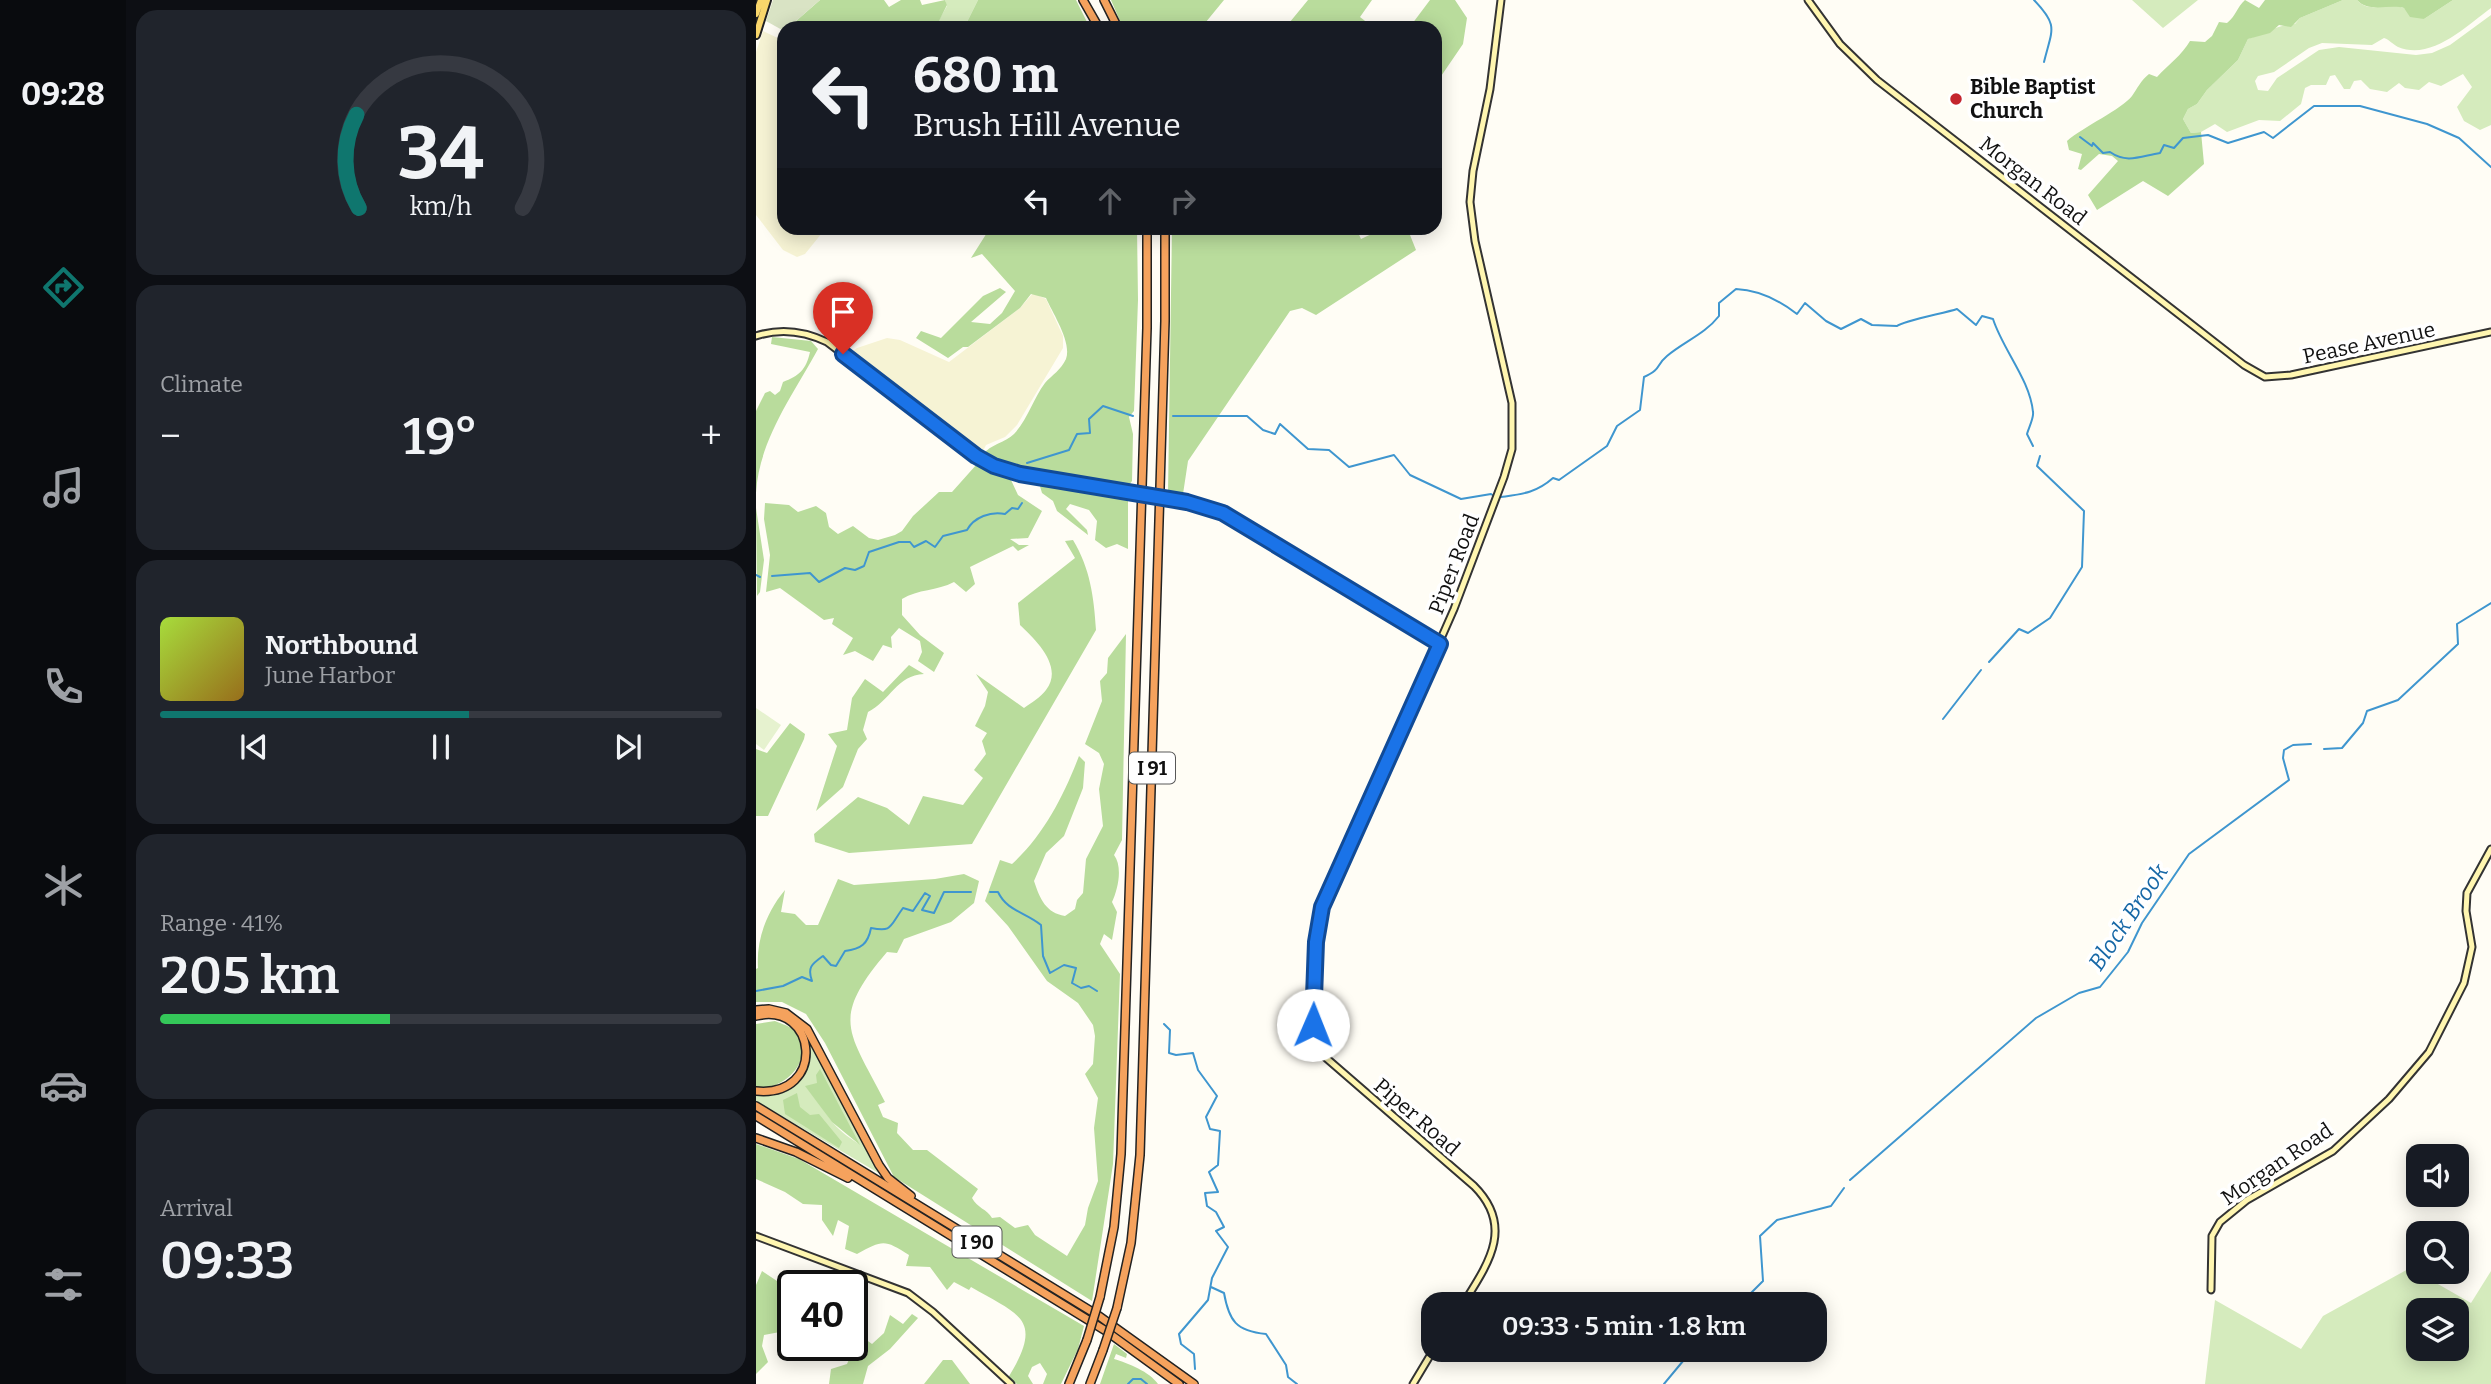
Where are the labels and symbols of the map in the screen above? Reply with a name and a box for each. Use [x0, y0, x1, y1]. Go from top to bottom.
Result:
place label: Bible Baptist Church [1970, 74, 2096, 124]
marker: Bible Baptist Church [1948, 91, 1964, 107]
street label: Morgan Road [1974, 131, 2092, 231]
pin [813, 282, 873, 354]
street label: Pease Avenue [2300, 316, 2438, 370]
street label: Piper Road [1423, 510, 1485, 618]
road number: I 91 [1129, 752, 1175, 783]
water label: Block Brook [2082, 858, 2174, 976]
position arrow [1276, 988, 1350, 1062]
street label: Piper Road [1369, 1073, 1465, 1161]
street label: Morgan Road [2216, 1117, 2338, 1211]
road number: I 90 [952, 1226, 1002, 1258]
speed limit sign: 40 [777, 1270, 868, 1361]

